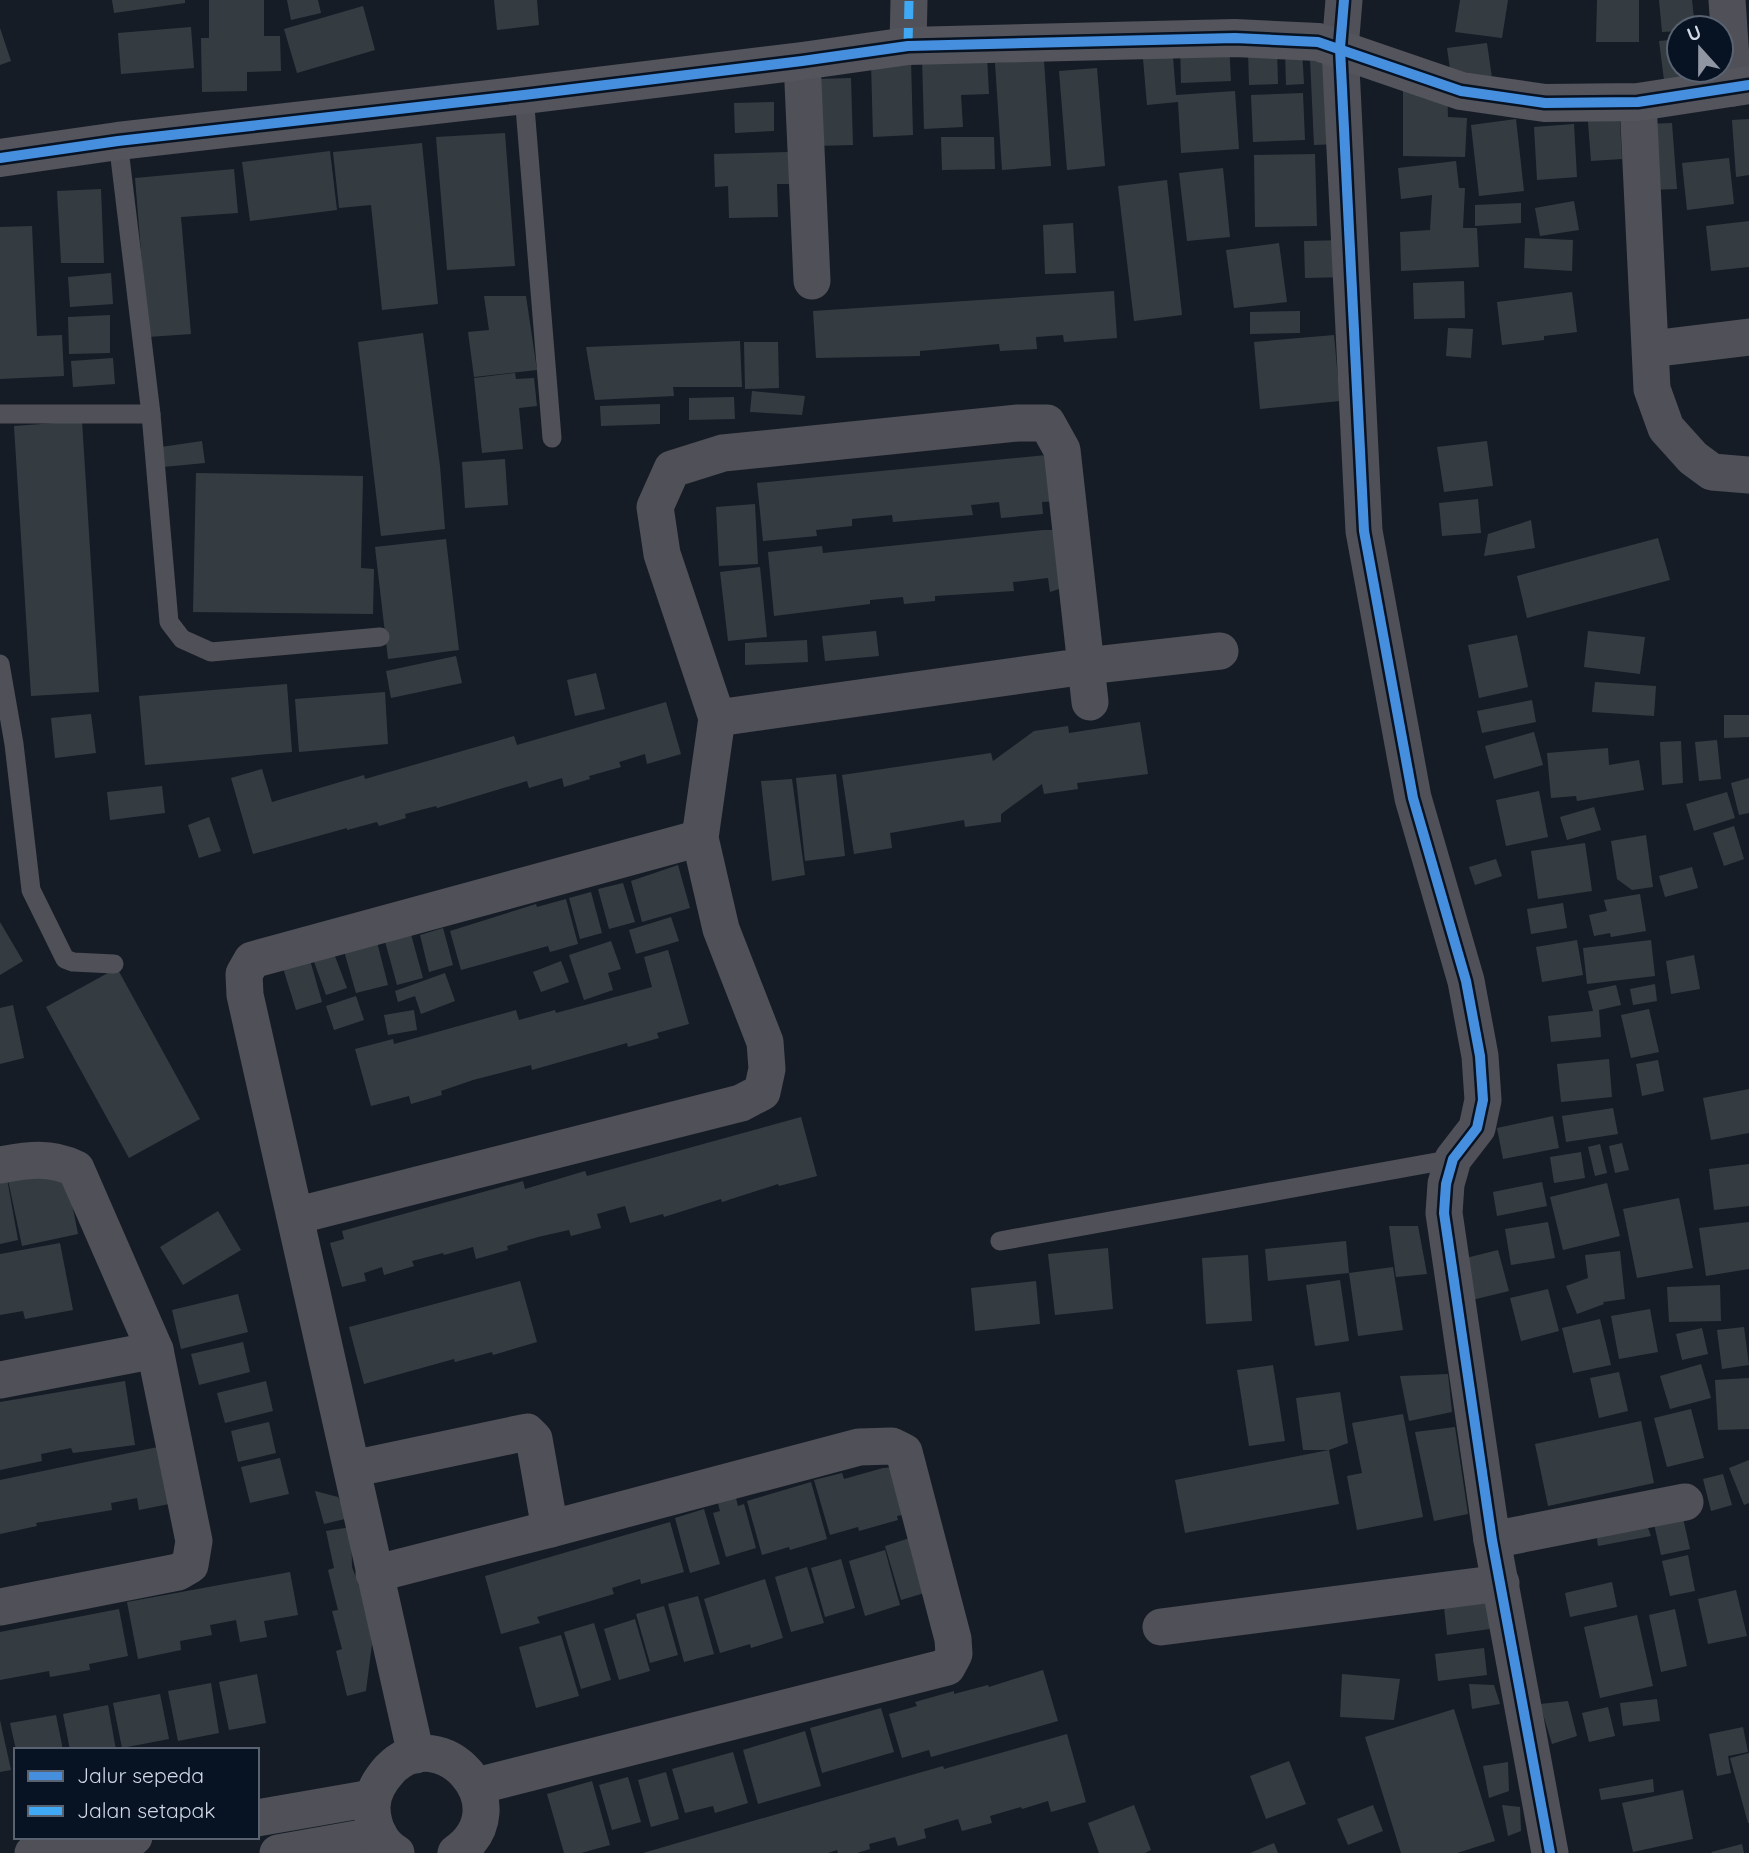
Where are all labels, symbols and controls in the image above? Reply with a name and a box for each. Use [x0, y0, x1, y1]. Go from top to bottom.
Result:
north arrow [1665, 14, 1735, 84]
text: U [1683, 20, 1704, 47]
legend [14, 1748, 259, 1839]
text: Jalur sepeda [77, 1762, 204, 1788]
text: Jalan setapak [77, 1797, 215, 1823]

